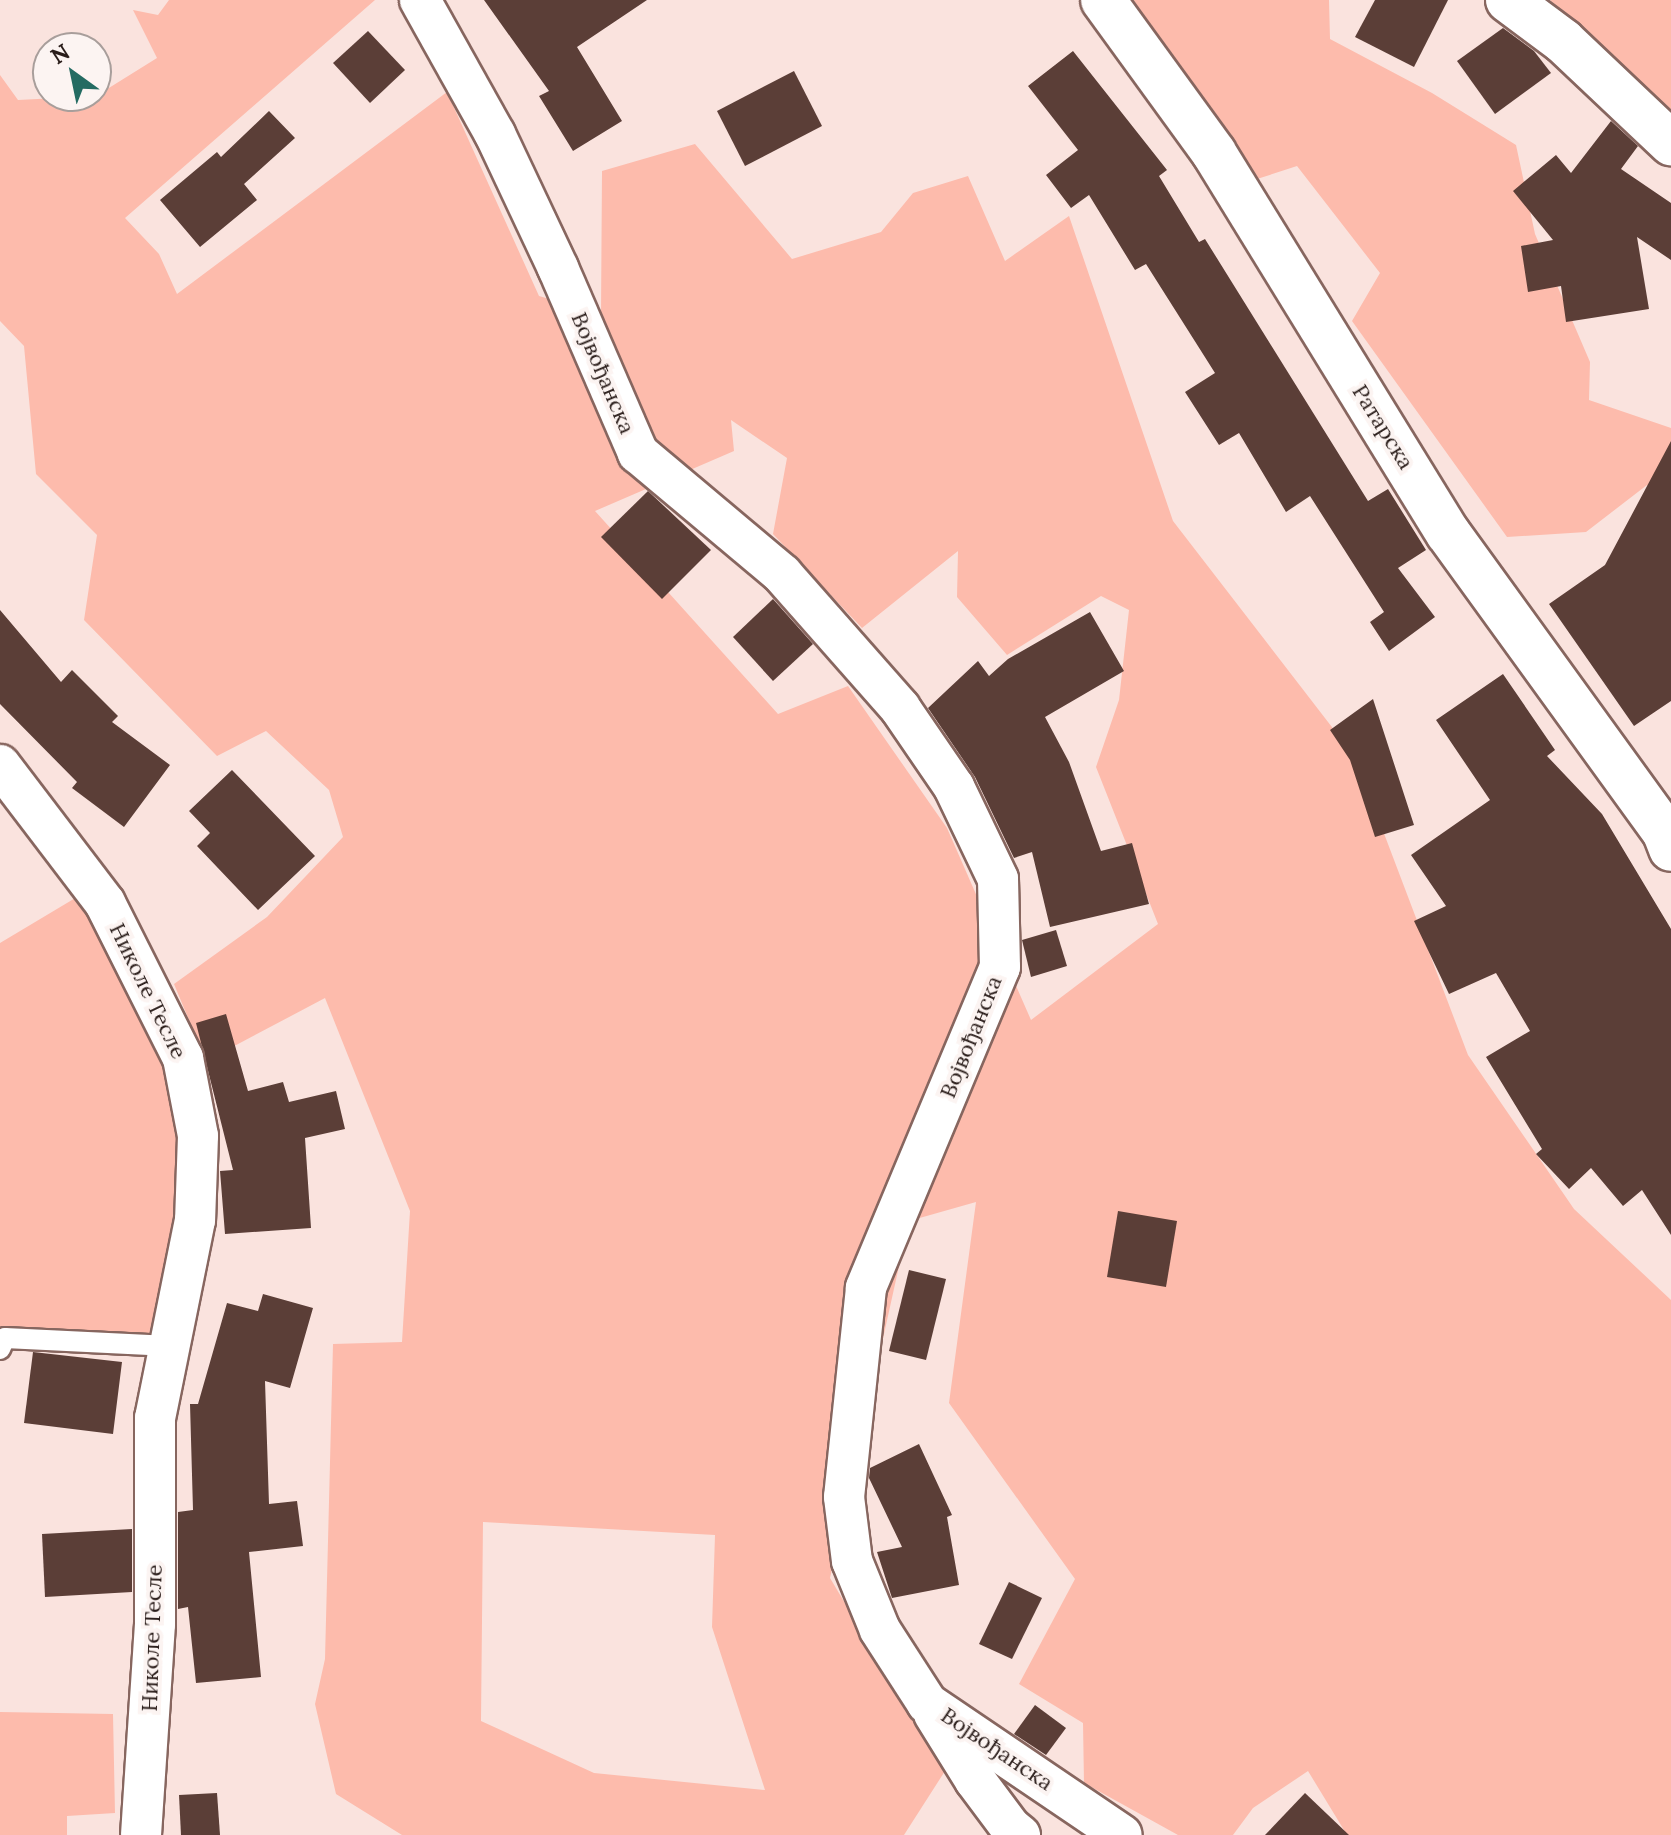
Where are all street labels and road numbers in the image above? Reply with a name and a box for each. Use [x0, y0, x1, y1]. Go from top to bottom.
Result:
street label: Војвођанска [566, 308, 640, 438]
street label: Ратарска [1347, 380, 1419, 474]
street label: Николе Тесле [104, 919, 192, 1063]
street label: Војвођанска [935, 972, 1007, 1102]
street label: Николе Тесле [136, 1564, 168, 1712]
street label: Војвођанска [936, 1702, 1058, 1796]

